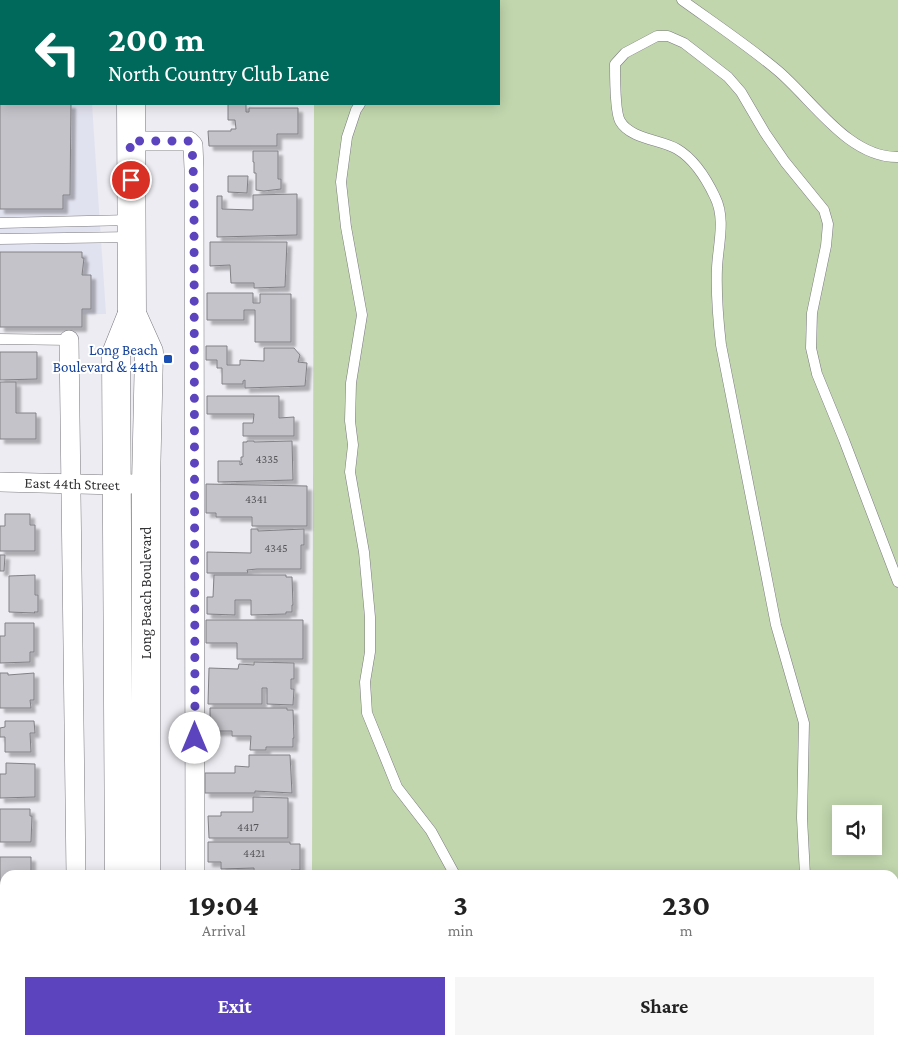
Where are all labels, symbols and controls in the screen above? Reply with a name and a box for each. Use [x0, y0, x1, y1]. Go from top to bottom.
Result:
icon: left [25, 20, 90, 85]
text: 200 m [108, 20, 205, 59]
text: North Country Club Lane [108, 61, 329, 86]
pin [110, 159, 152, 201]
icon: arrive [117, 166, 145, 194]
place label: Long Beach Boulevard & 44th [53, 342, 158, 375]
marker: Long Beach Boulevard & 44th [162, 353, 174, 365]
house number: 4335 [255, 452, 279, 466]
street label: East 44th Street [24, 475, 121, 493]
house number: 4341 [245, 492, 267, 506]
street label: Long Beach Boulevard [138, 527, 155, 659]
house number: 4345 [264, 541, 288, 555]
position arrow [168, 711, 220, 763]
map controls [832, 805, 882, 855]
button: sound [832, 805, 882, 855]
house number: 4417 [237, 820, 259, 834]
house number: 4421 [243, 846, 265, 860]
text: 19:04 [189, 888, 259, 921]
text: 3 [453, 888, 468, 921]
text: 230 [662, 888, 710, 921]
text: Arrival [202, 922, 246, 939]
text: min [448, 922, 473, 939]
text: m [680, 922, 693, 939]
button: Exit [25, 977, 445, 1035]
button: Share [455, 977, 874, 1035]

